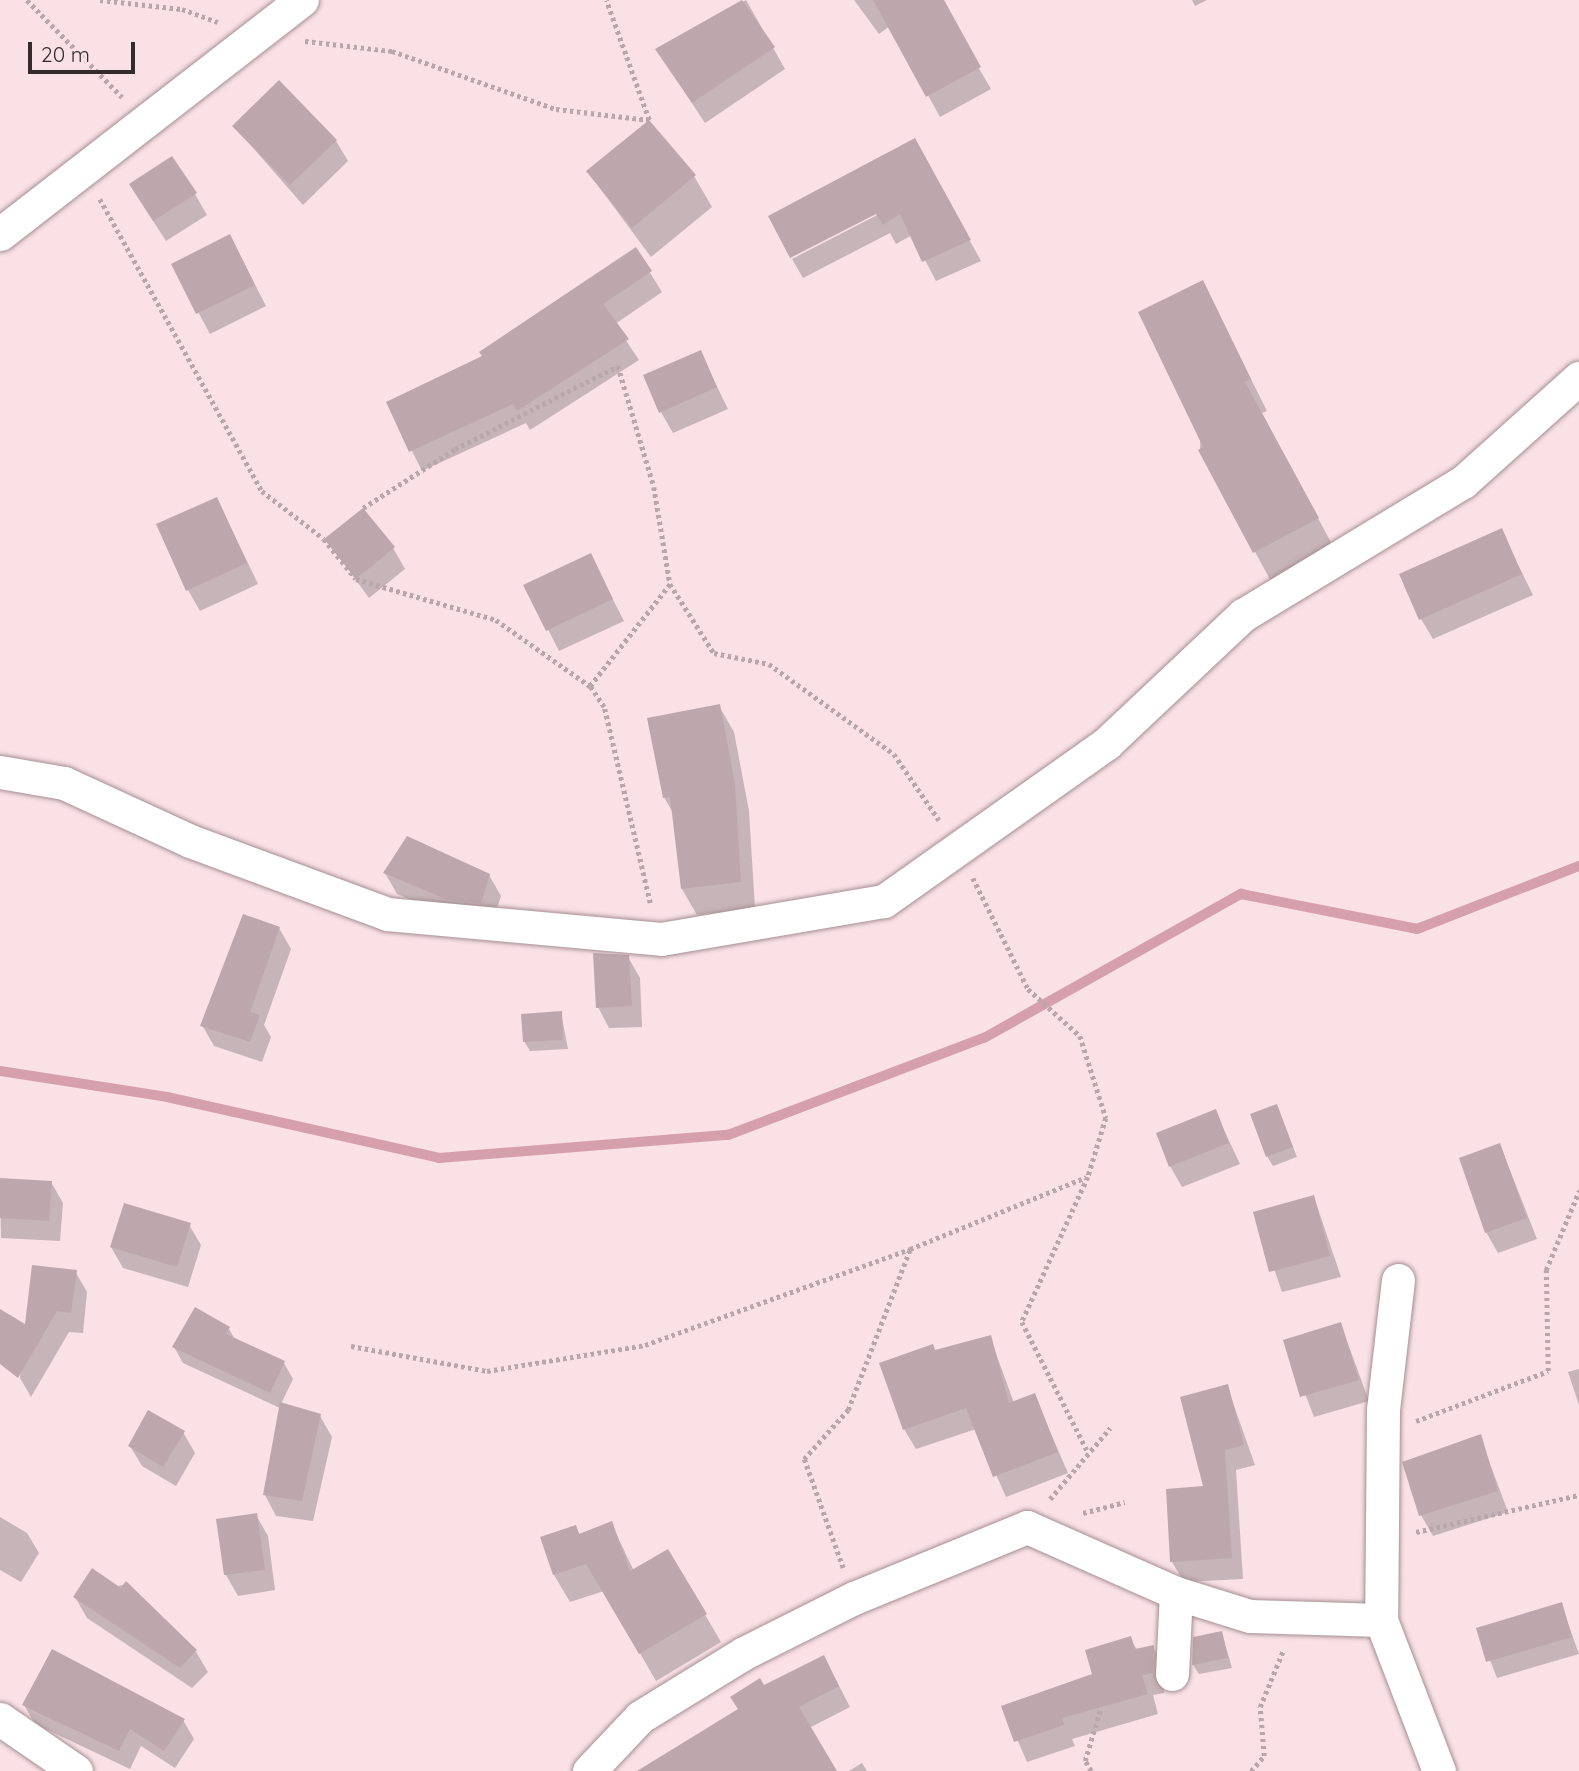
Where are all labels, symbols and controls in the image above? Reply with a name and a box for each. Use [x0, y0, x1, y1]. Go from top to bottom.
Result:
scale bar [32, 28, 138, 72]
text: 20 m [41, 41, 90, 67]

